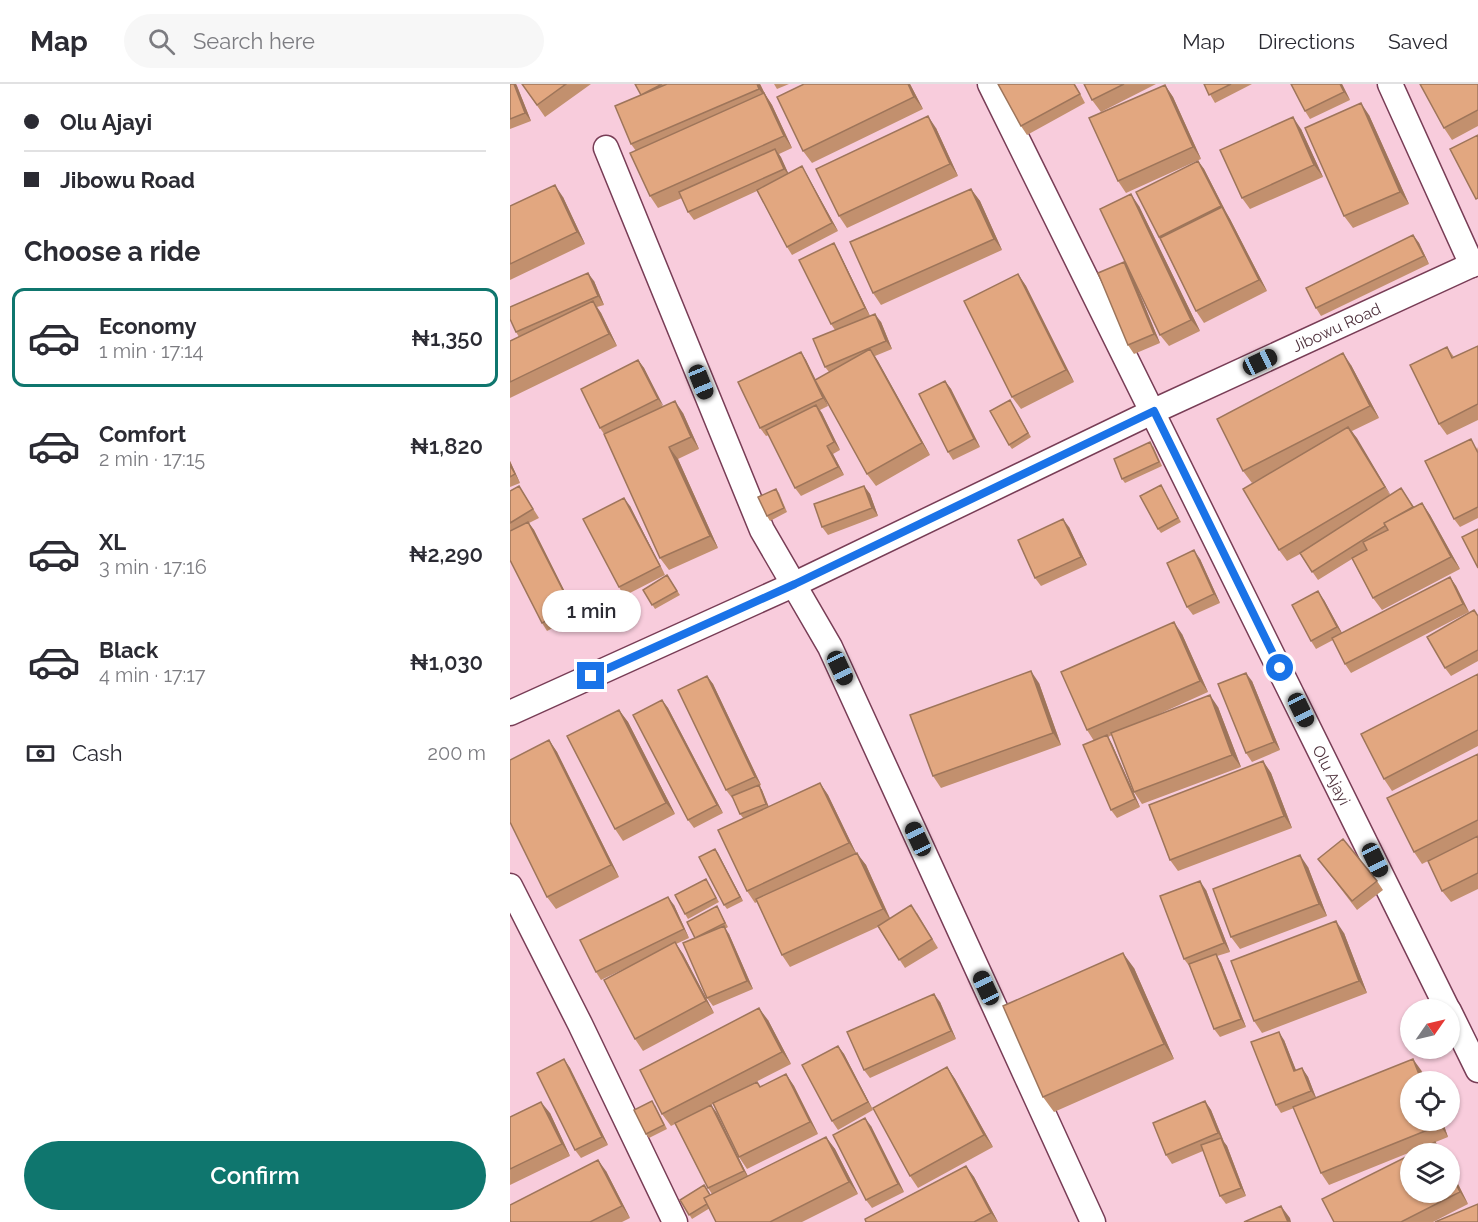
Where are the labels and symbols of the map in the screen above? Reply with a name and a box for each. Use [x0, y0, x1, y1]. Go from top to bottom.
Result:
street label: Jibowu Road [1289, 299, 1384, 356]
car [1240, 346, 1280, 378]
car [686, 362, 716, 402]
callout: 1 min [542, 589, 640, 631]
car [824, 648, 856, 688]
route start [1266, 654, 1293, 681]
route end [577, 662, 604, 689]
car [1285, 690, 1317, 730]
street label: Olu Ajayi [1309, 742, 1355, 808]
car [902, 819, 934, 859]
car [1359, 840, 1391, 880]
car [970, 968, 1002, 1008]
north arrow [1400, 999, 1460, 1059]

